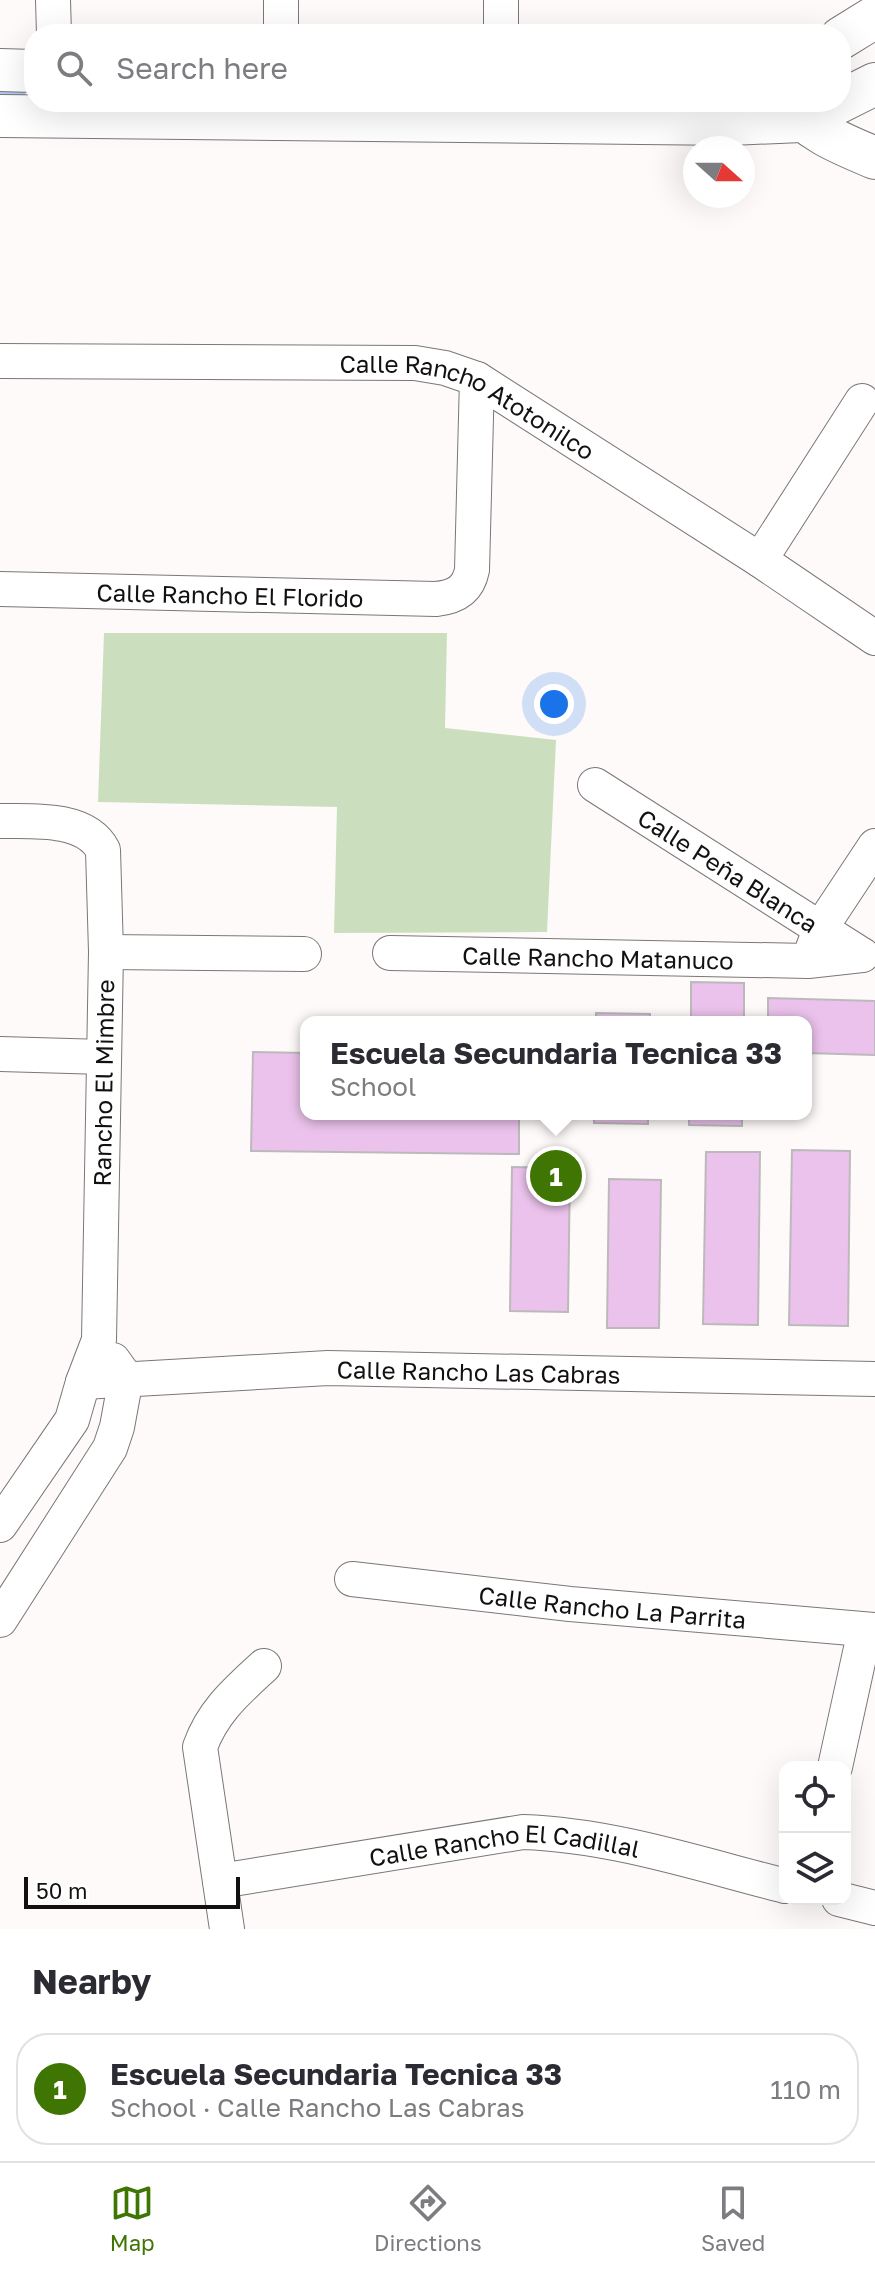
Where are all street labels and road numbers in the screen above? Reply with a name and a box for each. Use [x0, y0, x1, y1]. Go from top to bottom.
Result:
street label: Calle Rancho Atotonilco [339, 348, 600, 465]
street label: Calle Rancho El Florido [96, 577, 364, 612]
street label: Calle Peña Blanca [633, 802, 824, 938]
street label: Calle Rancho Matanuco [462, 940, 734, 974]
street label: Rancho El Mimbre [87, 979, 119, 1187]
street label: Calle Rancho Las Cabras [336, 1354, 621, 1388]
street label: Calle Rancho La Parrita [477, 1579, 747, 1633]
street label: Calle Rancho El Cadillal [367, 1817, 643, 1871]

